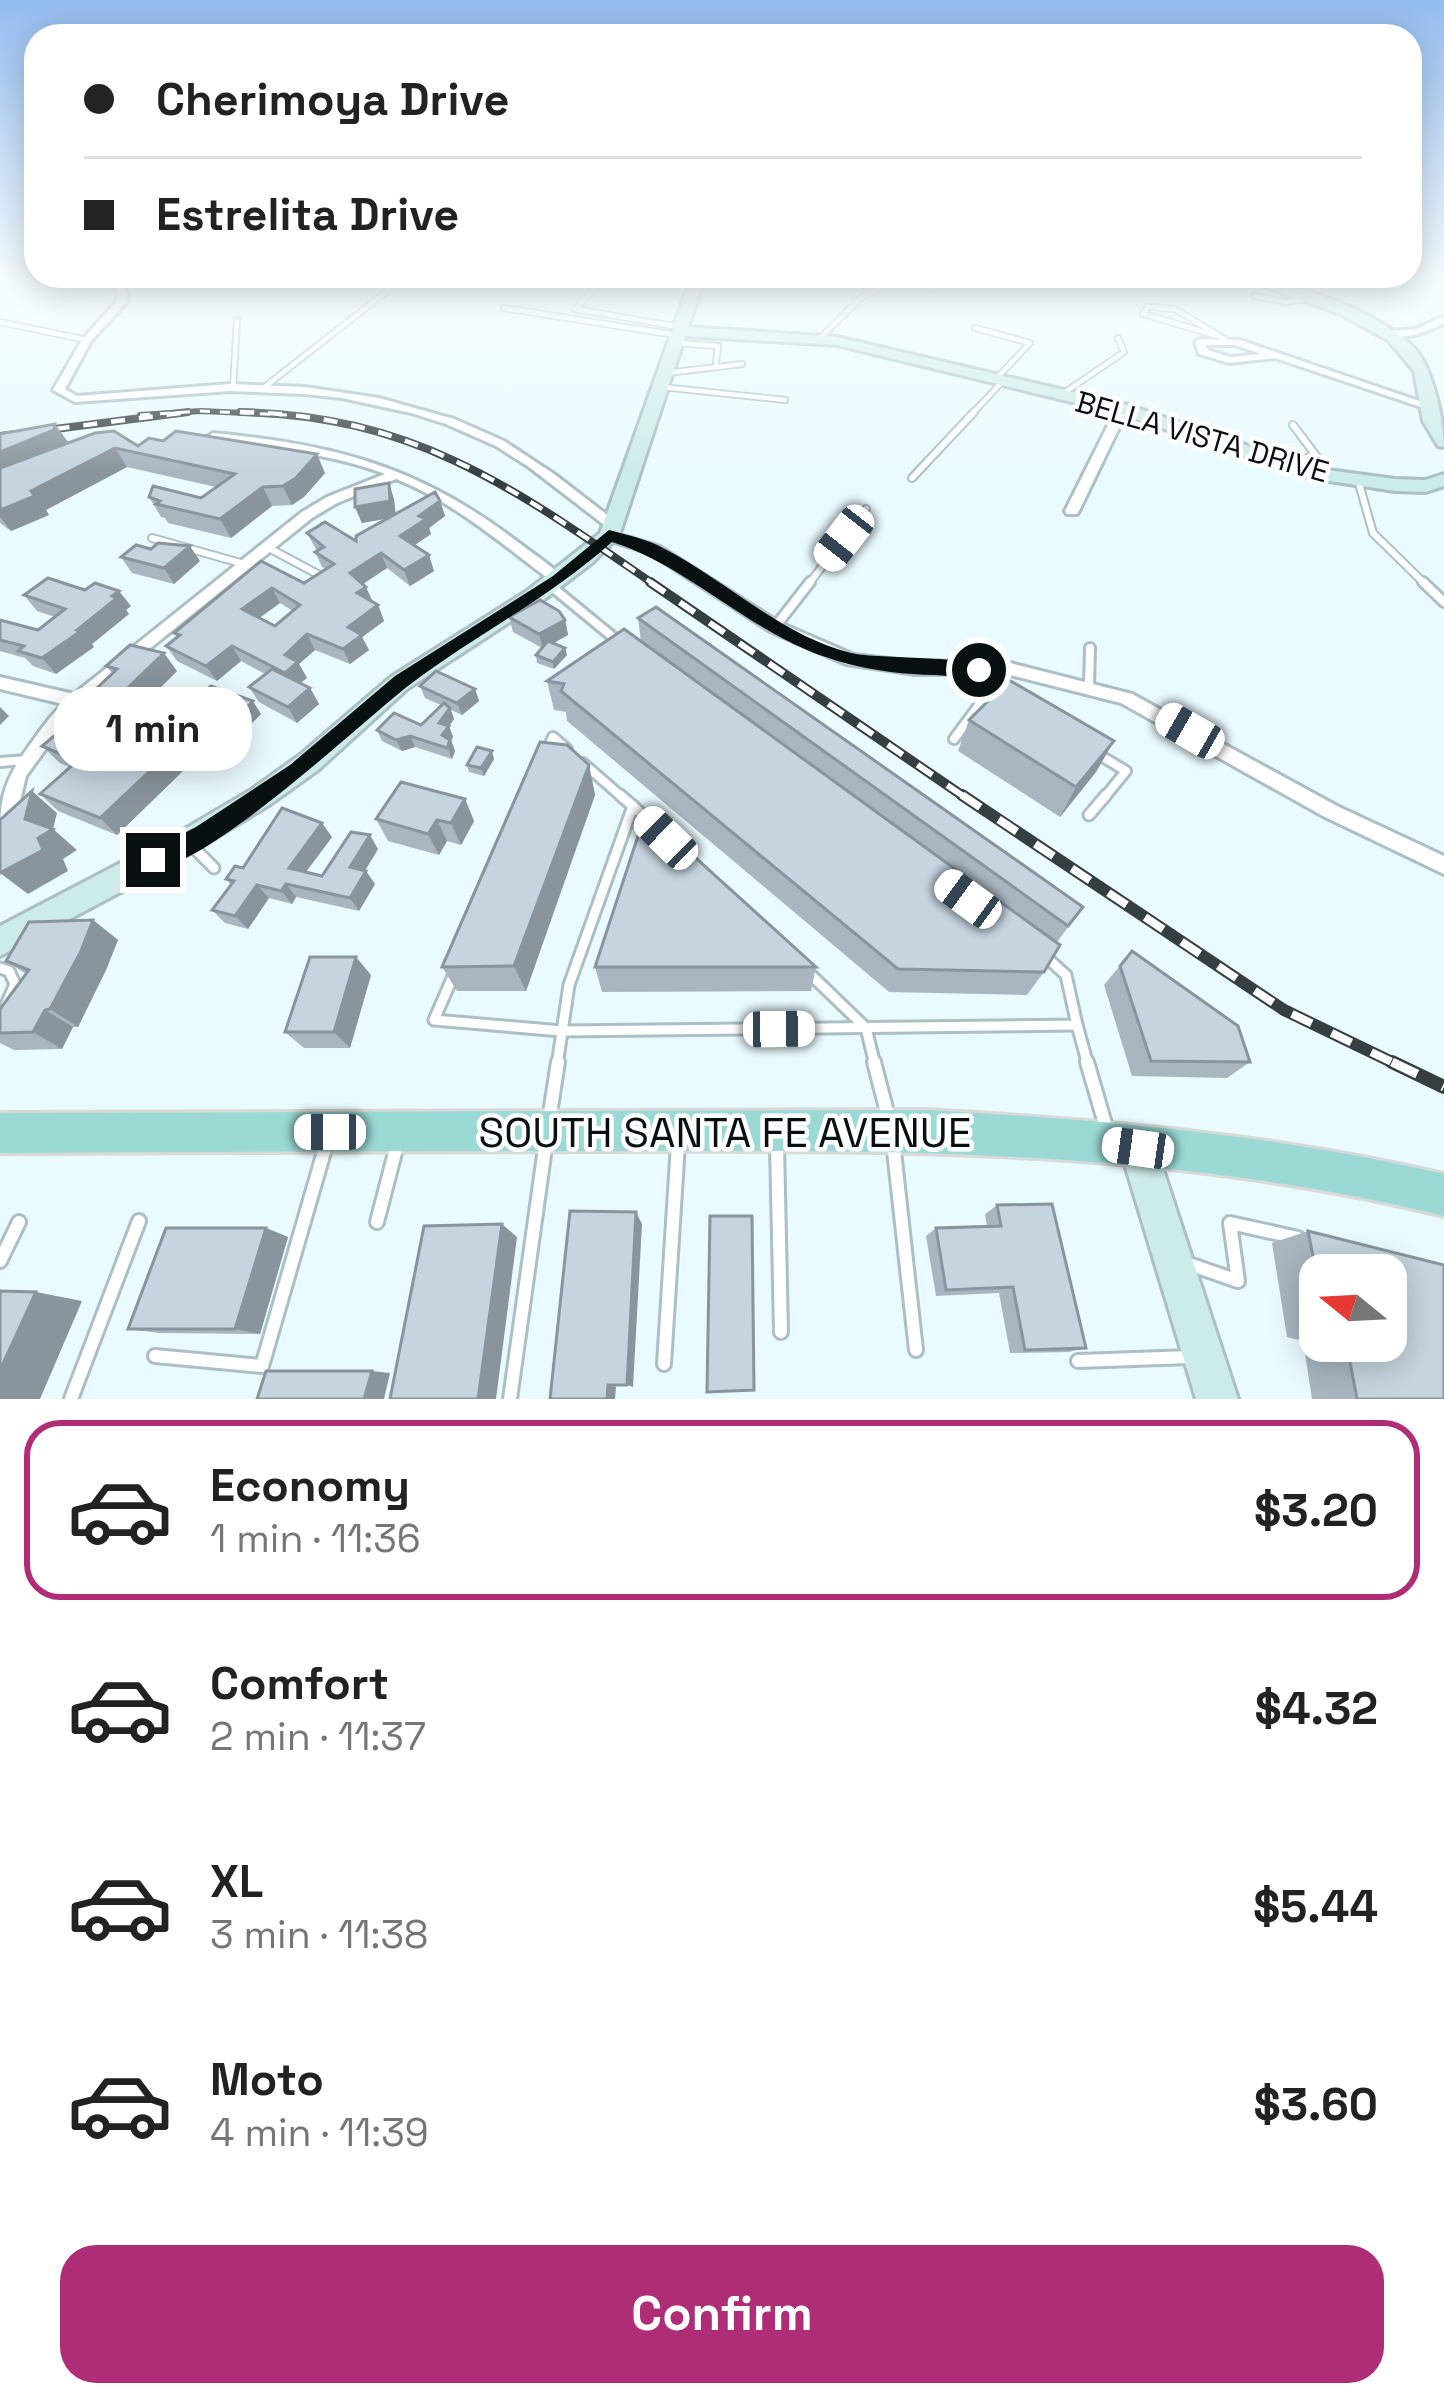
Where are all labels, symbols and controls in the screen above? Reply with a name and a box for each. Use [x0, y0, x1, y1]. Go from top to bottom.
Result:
text: Cherimoya Drive [156, 71, 509, 128]
text: Estrelita Drive [156, 186, 459, 243]
street label: BELLA VISTA DRIVE [1071, 382, 1333, 491]
car [808, 499, 880, 577]
route start [952, 643, 1006, 697]
callout: 1 min [54, 686, 252, 770]
car [1150, 697, 1230, 765]
text: 1 min [105, 704, 201, 753]
car [628, 800, 704, 876]
route end [126, 833, 180, 887]
car [928, 863, 1008, 935]
car [743, 1010, 815, 1048]
street label: SOUTH SANTA FE AVENUE [479, 1106, 972, 1159]
car [294, 1114, 366, 1150]
car [1100, 1125, 1176, 1171]
north arrow [1299, 1254, 1407, 1362]
map controls [1299, 1254, 1407, 1362]
icon: car [66, 1456, 174, 1564]
text: Economy [210, 1457, 410, 1514]
text: $3.20 [1254, 1482, 1378, 1539]
text: 1 min · 11:36 [210, 1514, 421, 1563]
icon: car [66, 1654, 174, 1762]
text: Comfort [210, 1655, 389, 1712]
text: $4.32 [1255, 1680, 1378, 1737]
text: 2 min · 11:37 [210, 1712, 426, 1761]
icon: car [66, 1852, 174, 1960]
text: XL [210, 1853, 263, 1910]
text: $5.44 [1253, 1878, 1378, 1935]
text: 3 min · 11:38 [210, 1910, 428, 1959]
icon: car [66, 2050, 174, 2158]
text: Moto [210, 2051, 324, 2108]
text: $3.60 [1253, 2076, 1378, 2133]
text: 4 min · 11:39 [210, 2108, 429, 2157]
button: Confirm [60, 2245, 1384, 2383]

